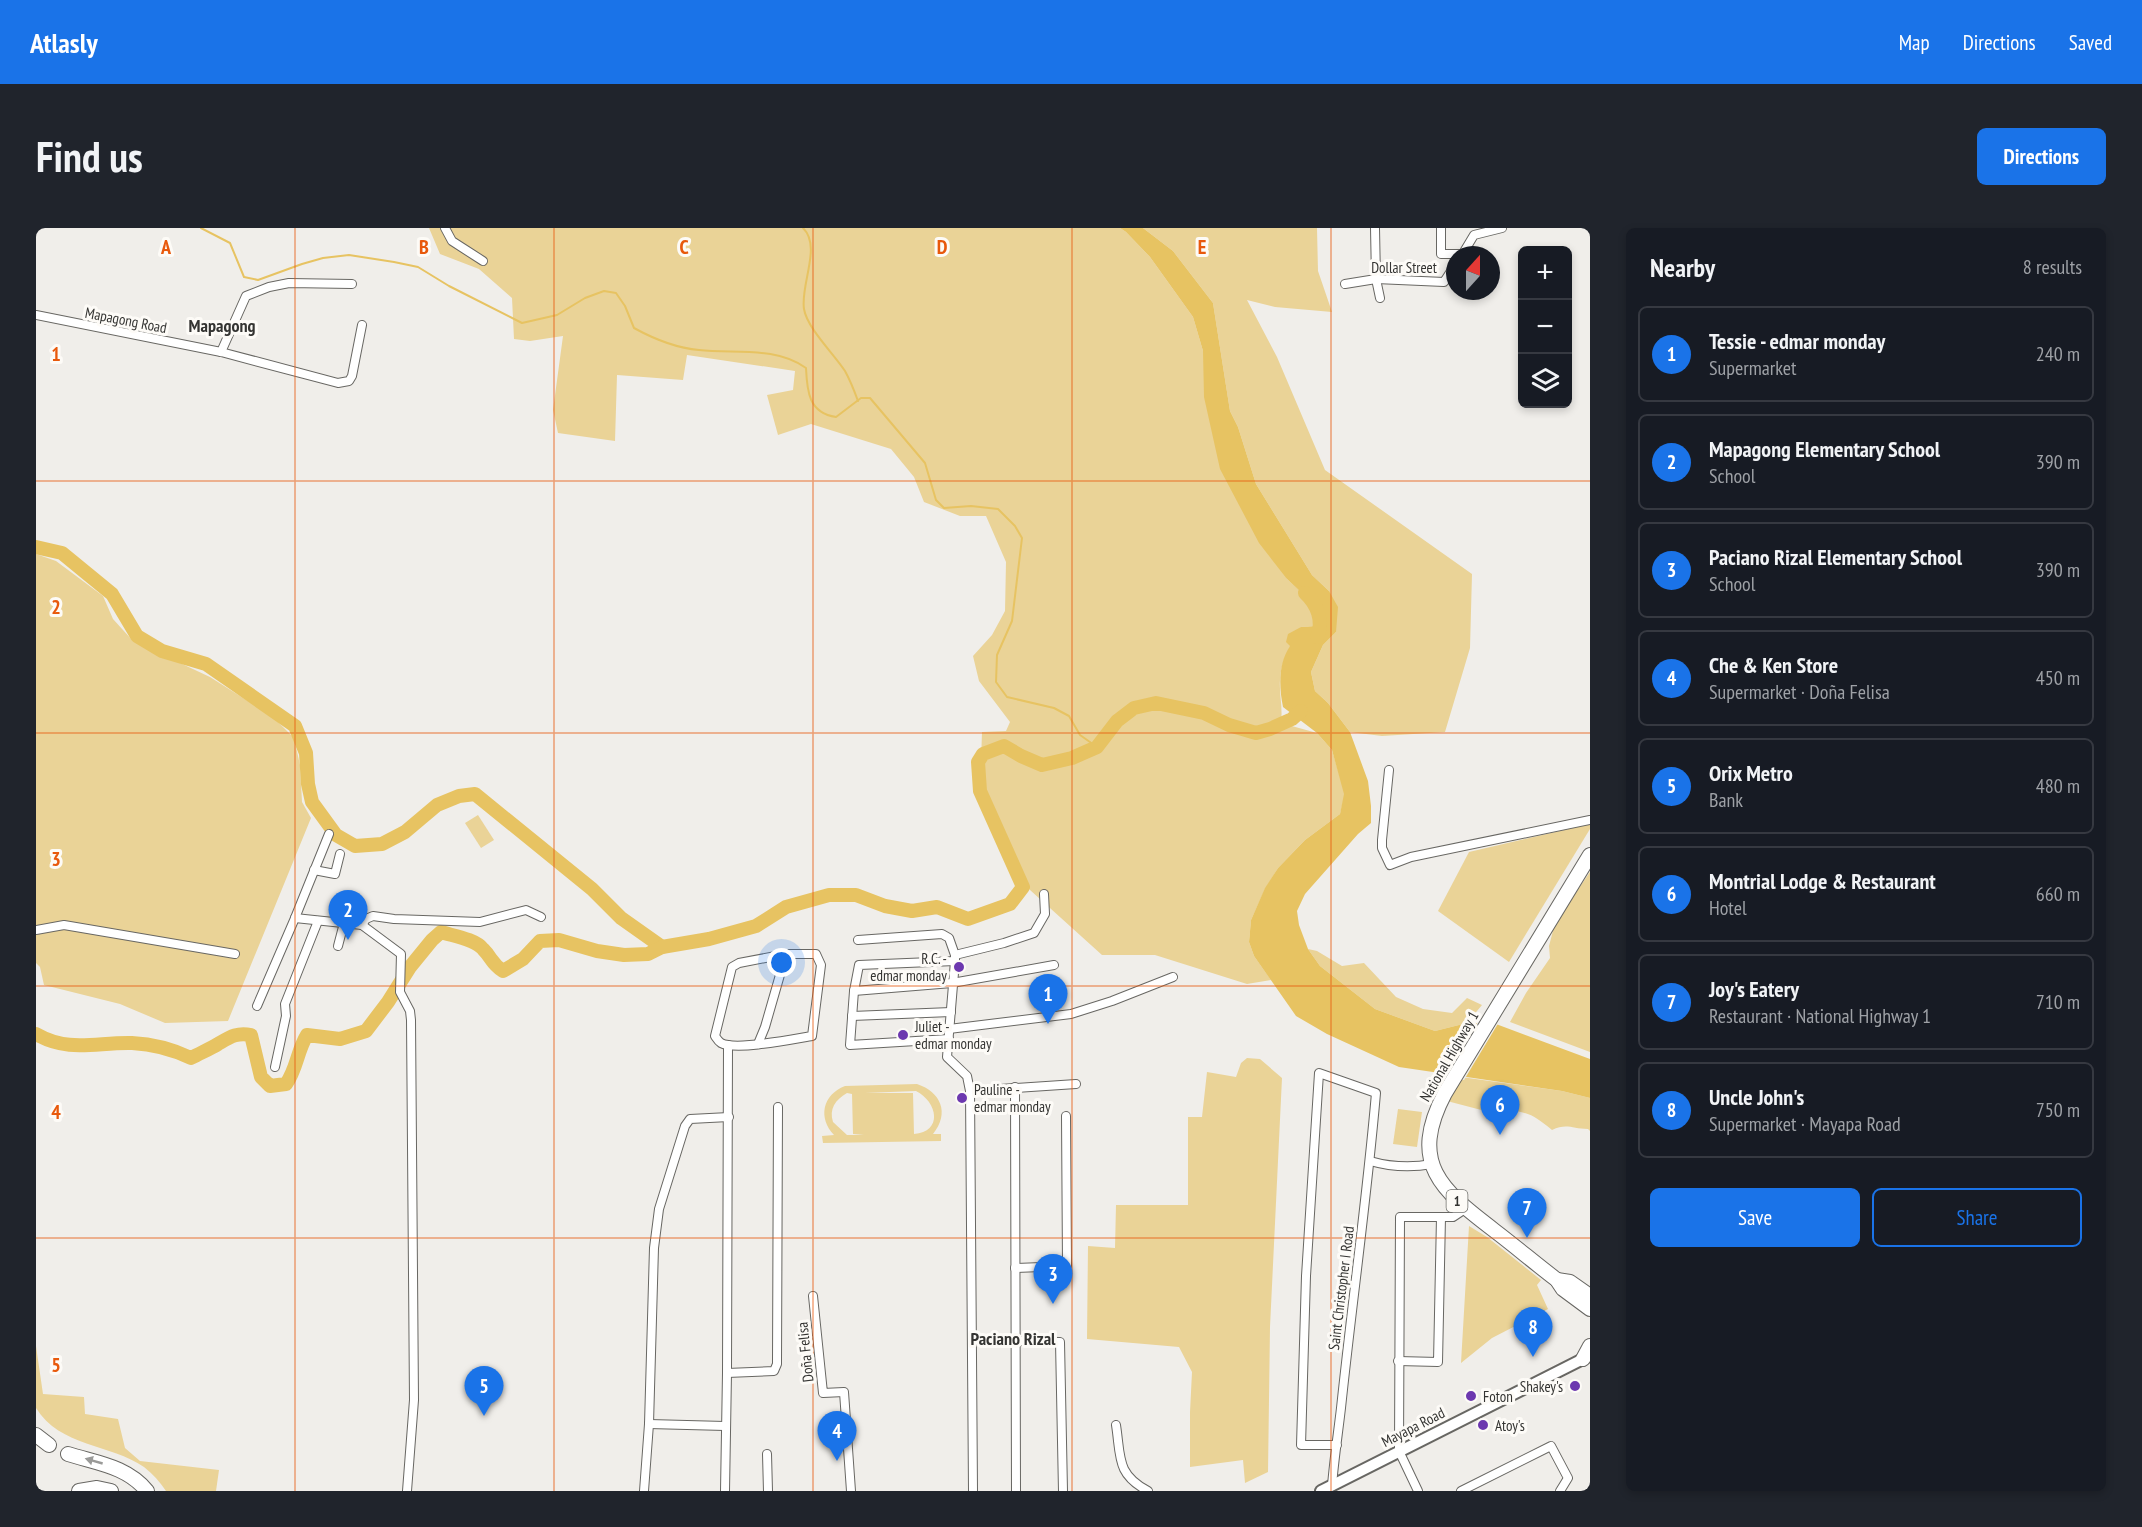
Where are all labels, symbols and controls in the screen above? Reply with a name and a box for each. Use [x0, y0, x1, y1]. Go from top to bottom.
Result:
text: Atlasly [30, 24, 98, 61]
text: Map [1899, 29, 1930, 56]
text: Directions [1963, 29, 2036, 56]
text: Saved [2069, 29, 2112, 56]
button: Directions [1977, 128, 2106, 185]
text: Find us [36, 129, 143, 184]
text: A [160, 234, 172, 260]
text: B [419, 234, 429, 260]
text: C [679, 234, 689, 260]
text: D [937, 234, 948, 260]
text: E [1198, 234, 1206, 260]
north arrow [1446, 246, 1500, 300]
map controls [1518, 246, 1572, 408]
button: + [1518, 246, 1572, 300]
text: Nearby [1650, 251, 1715, 284]
text: 8 results [2023, 254, 2082, 280]
street label: Dollar Street [1371, 258, 1437, 277]
button: − [1518, 300, 1572, 354]
street label: Mapagong Road [84, 303, 168, 337]
district label: Mapagong [189, 314, 255, 337]
text: Tessie - edmar monday [1709, 327, 1885, 355]
text: 1 [51, 341, 61, 367]
text: 1 [1667, 341, 1676, 367]
text: 240 m [2036, 341, 2080, 367]
button: layers [1518, 354, 1572, 408]
text: Supermarket [1709, 355, 1797, 381]
text: Mapagong Elementary School [1709, 435, 1940, 463]
text: 2 [1667, 449, 1676, 475]
text: 390 m [2036, 449, 2080, 475]
text: School [1709, 463, 1755, 489]
text: Paciano Rizal Elementary School [1709, 543, 1962, 571]
text: 3 [1667, 557, 1676, 583]
text: 390 m [2036, 557, 2080, 583]
text: School [1709, 571, 1755, 597]
text: 2 [51, 594, 61, 620]
text: Che & Ken Store [1709, 651, 1838, 679]
text: 4 [1667, 665, 1676, 691]
text: 450 m [2036, 665, 2080, 691]
text: Supermarket · Doña Felisa [1709, 679, 1890, 705]
text: Orix Metro [1709, 759, 1793, 787]
text: 5 [1667, 773, 1676, 799]
text: 480 m [2036, 773, 2080, 799]
text: Bank [1709, 787, 1743, 813]
text: 3 [51, 846, 61, 872]
text: Montrial Lodge & Restaurant [1709, 867, 1936, 895]
text: 6 [1667, 881, 1676, 907]
text: 660 m [2036, 881, 2080, 907]
pin: 2 [328, 890, 368, 940]
text: Hotel [1709, 895, 1747, 921]
your location [767, 948, 796, 977]
place label: R.C. - edmar monday [870, 949, 947, 985]
marker: R.C. - edmar monday [952, 960, 966, 974]
pin: 1 [1028, 974, 1068, 1024]
text: Joy's Eatery [1709, 975, 1799, 1003]
text: 7 [1667, 989, 1676, 1015]
text: 710 m [2036, 989, 2080, 1015]
text: Restaurant · National Highway 1 [1709, 1003, 1931, 1029]
street label: National Highway 1 [1415, 1007, 1483, 1105]
place label: Juliet - edmar monday [914, 1017, 992, 1053]
marker: Juliet - edmar monday [896, 1028, 910, 1042]
place label: Pauline - edmar monday [974, 1080, 1051, 1116]
text: Uncle John's [1709, 1083, 1804, 1111]
pin: 6 [1480, 1086, 1520, 1135]
marker: Pauline - edmar monday [955, 1091, 969, 1105]
text: 8 [1667, 1097, 1676, 1123]
text: 750 m [2036, 1097, 2080, 1123]
text: 4 [51, 1099, 61, 1125]
text: Supermarket · Mayapa Road [1709, 1111, 1901, 1137]
pin: 7 [1508, 1188, 1546, 1238]
button: Save [1650, 1188, 1860, 1247]
button: Share [1872, 1188, 2082, 1247]
road number: 1 [1446, 1190, 1468, 1212]
street label: Saint Christopher I Road [1324, 1225, 1358, 1351]
pin: 3 [1034, 1254, 1072, 1304]
pin: 8 [1514, 1308, 1552, 1357]
street label: Doña Felisa [792, 1321, 818, 1383]
district label: Paciano Rizal [971, 1327, 1056, 1350]
text: 5 [51, 1352, 61, 1378]
pin: 5 [464, 1366, 504, 1416]
place label: Shakey's [1520, 1377, 1563, 1396]
marker: Shakey's [1568, 1379, 1582, 1393]
place label: Foton [1483, 1387, 1513, 1406]
marker: Foton [1464, 1389, 1478, 1403]
street label: Mayapa Road [1378, 1403, 1448, 1451]
pin: 4 [818, 1412, 856, 1461]
place label: Atoy's [1495, 1416, 1525, 1435]
marker: Atoy's [1476, 1418, 1490, 1432]
one-way arrow [85, 1456, 103, 1465]

